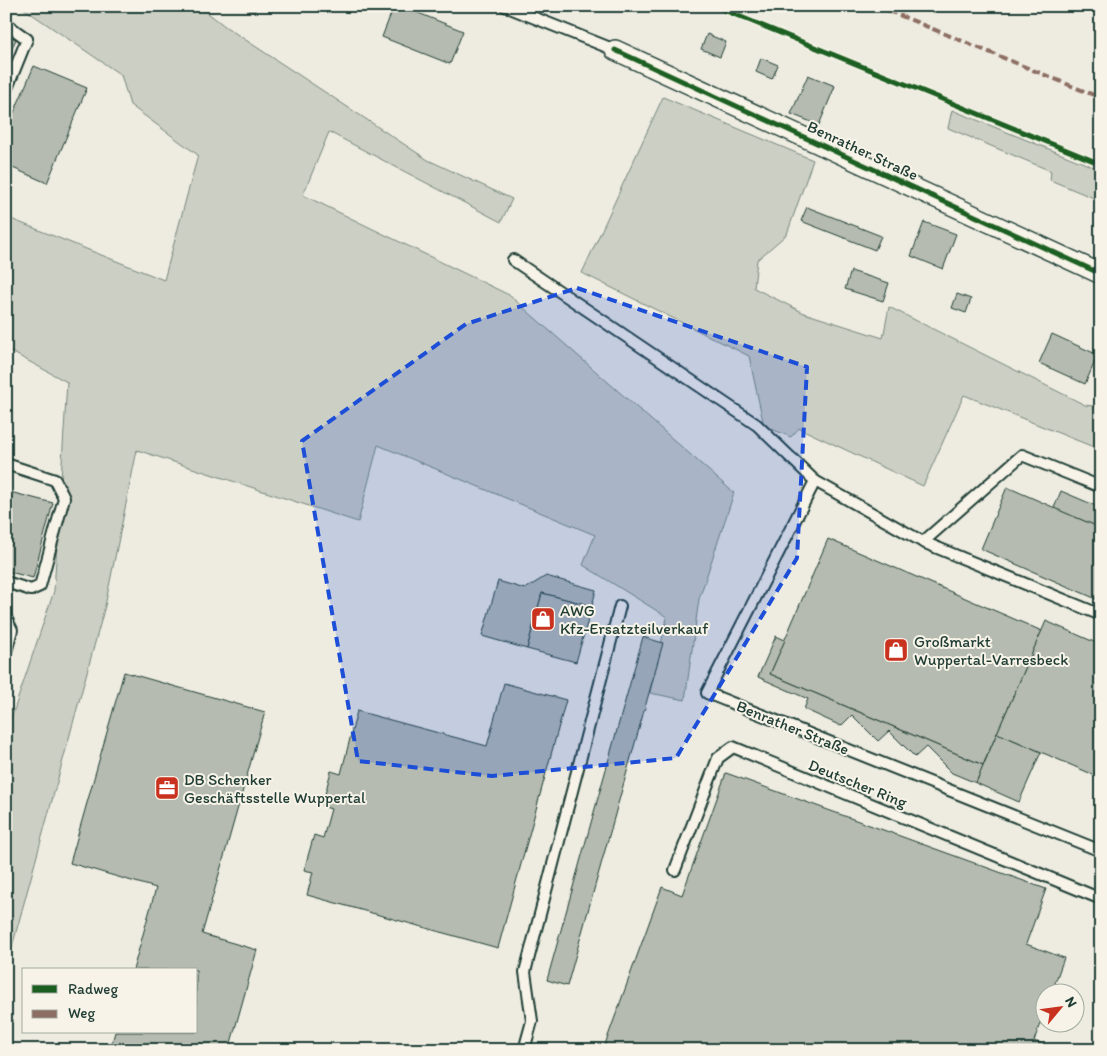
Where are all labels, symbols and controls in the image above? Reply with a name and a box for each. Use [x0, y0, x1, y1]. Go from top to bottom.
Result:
street label: Benrather Straße [804, 116, 921, 184]
place label: AWG Kfz-Ersatzteilverkauf [560, 601, 709, 638]
shop icon: AWG Kfz-Ersatzteilverkauf [530, 606, 556, 632]
place label: Großmarkt Wuppertal-Varresbeck [914, 632, 1068, 669]
shop icon: Großmarkt Wuppertal-Varresbeck [883, 637, 909, 663]
street label: Benrather Straße [734, 696, 852, 759]
street label: Deutscher Ring [806, 755, 911, 812]
place label: DB Schenker Geschäftsstelle Wuppertal [184, 770, 366, 807]
office icon: DB Schenker Geschäftsstelle Wuppertal [154, 775, 180, 801]
legend [22, 968, 198, 1034]
text: Radweg [68, 980, 118, 998]
north arrow [1034, 984, 1084, 1034]
text: N [1061, 994, 1081, 1010]
text: Weg [68, 1004, 95, 1022]

